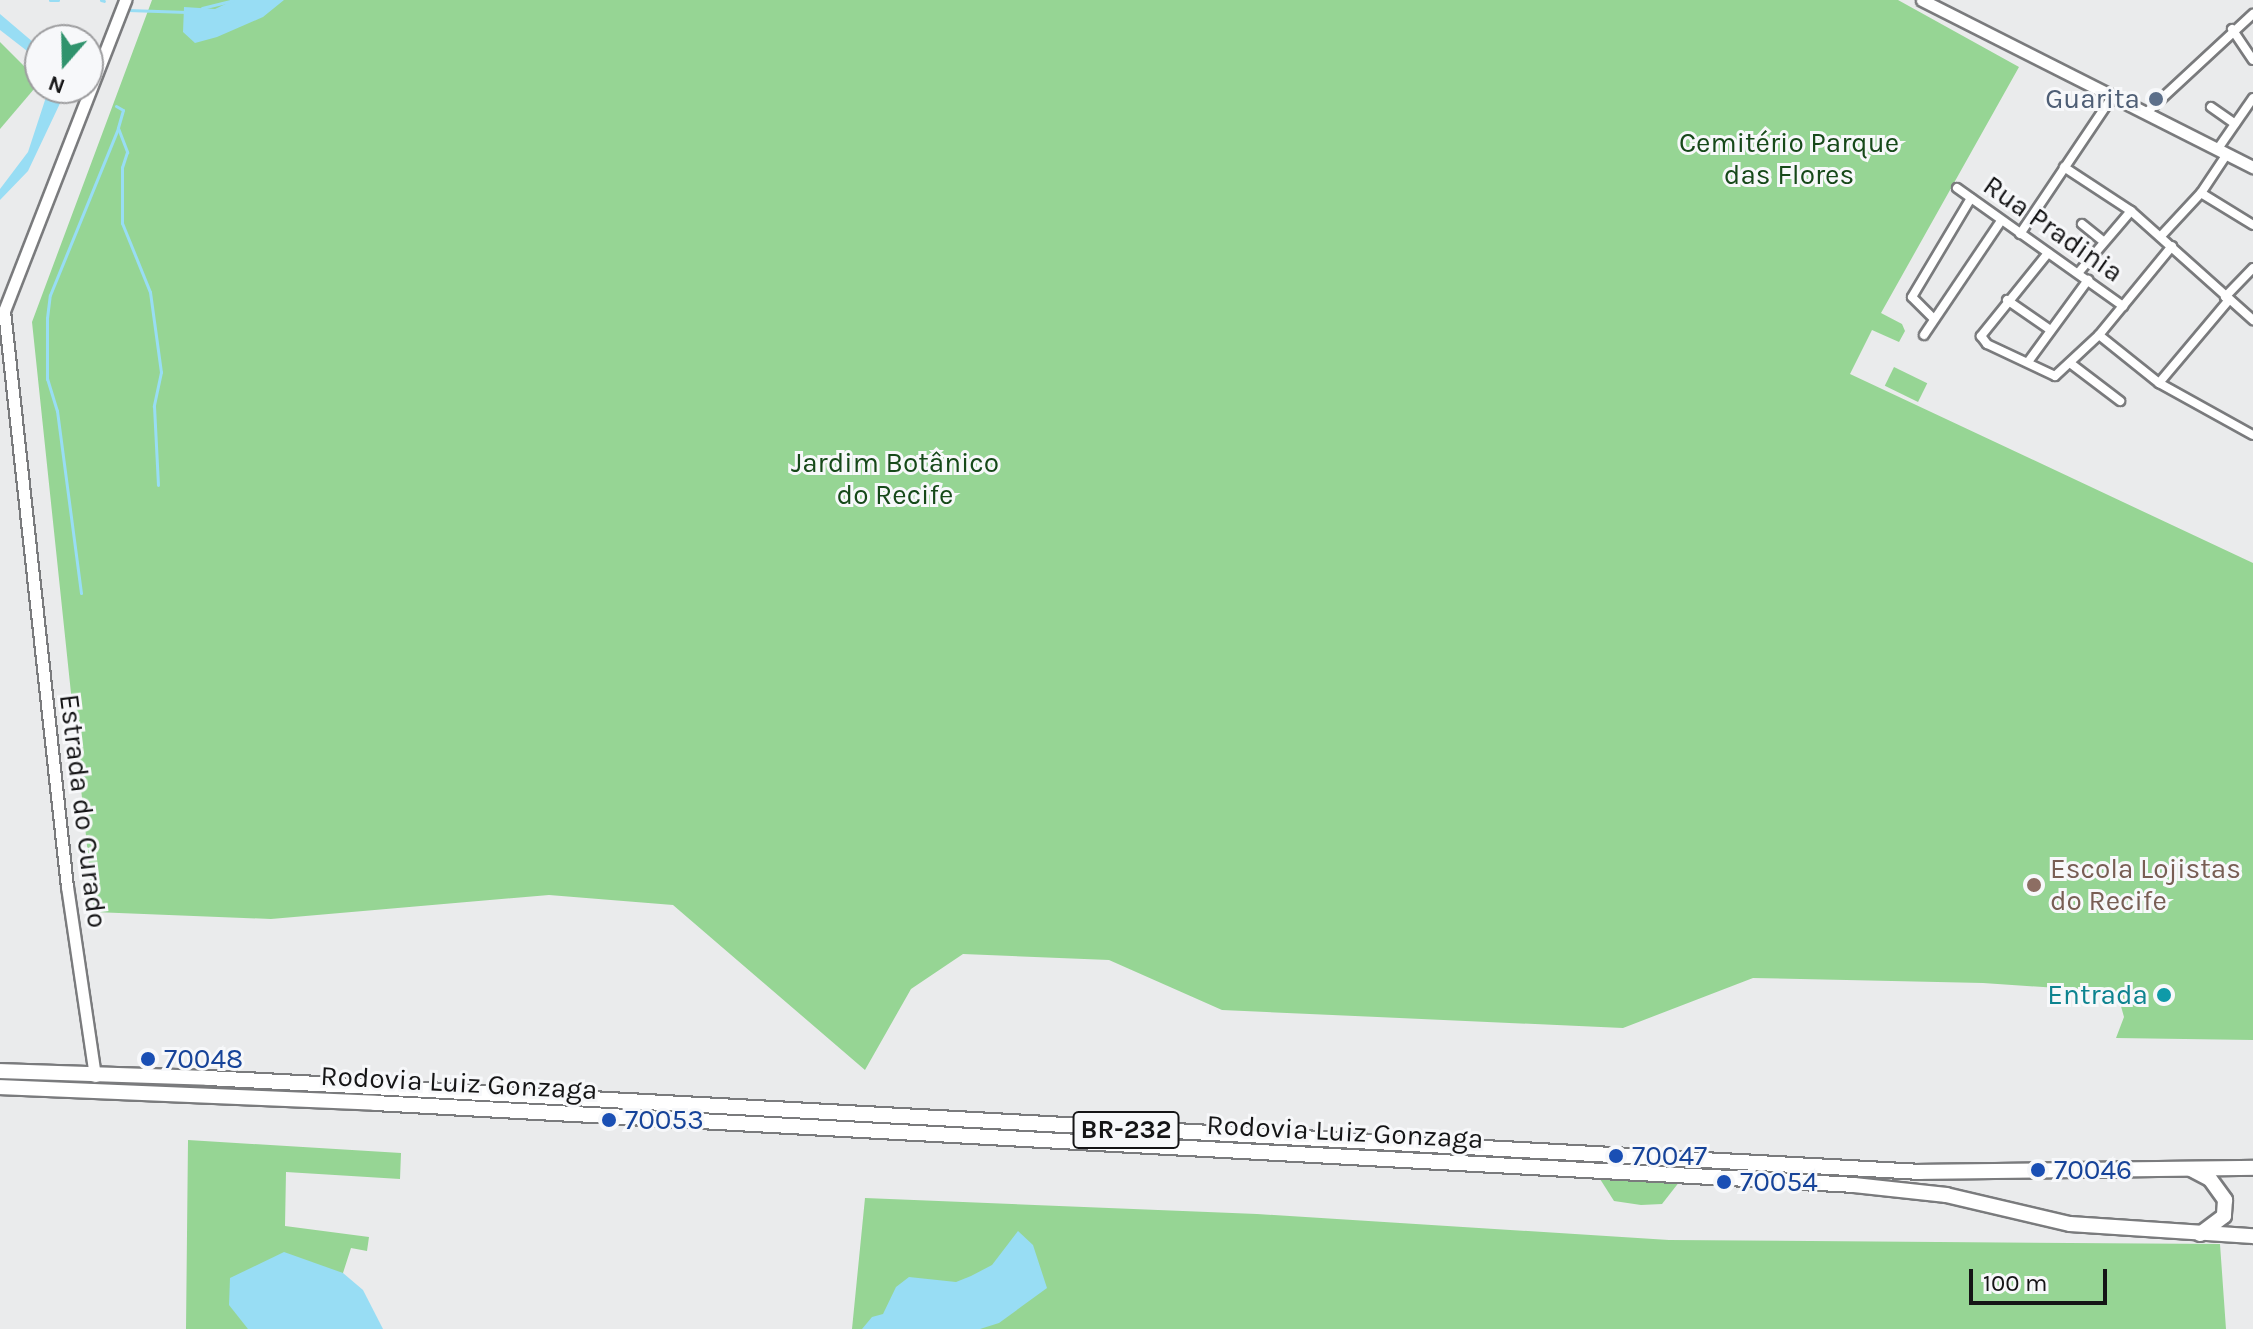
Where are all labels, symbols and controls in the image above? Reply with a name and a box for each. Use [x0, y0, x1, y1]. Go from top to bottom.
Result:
north arrow [24, 24, 104, 104]
text: N [45, 70, 68, 100]
place label: Guarita [2045, 82, 2140, 116]
marker: Guarita [2147, 90, 2165, 108]
park label: Cemitério Parque das Flores [1679, 126, 1899, 192]
street label: Rua Pradinia [1977, 169, 2129, 289]
park label: Jardim Botânico do Recife [791, 446, 999, 512]
street label: Estrada do Curado [52, 692, 114, 930]
place label: Escola Lojistas do Recife [2050, 852, 2241, 918]
marker: Escola Lojistas do Recife [2025, 876, 2043, 894]
place label: Entrada [2047, 978, 2148, 1012]
marker: Entrada [2155, 986, 2173, 1004]
place label: 70048 [164, 1042, 243, 1076]
marker: 70048 [139, 1050, 157, 1068]
street label: Rodovia Luiz Gonzaga [320, 1059, 598, 1107]
place label: 70053 [625, 1103, 704, 1137]
road number: BR-232 [1072, 1108, 1180, 1152]
street label: Rodovia Luiz Gonzaga [1206, 1108, 1484, 1156]
marker: 70053 [600, 1111, 618, 1129]
place label: 70047 [1632, 1139, 1707, 1173]
marker: 70047 [1607, 1147, 1625, 1165]
place label: 70046 [2054, 1153, 2132, 1187]
marker: 70046 [2029, 1161, 2047, 1179]
place label: 70054 [1740, 1165, 1818, 1199]
marker: 70054 [1715, 1173, 1733, 1191]
scale bar [1973, 1253, 2111, 1303]
text: 100 m [1983, 1269, 2048, 1297]

